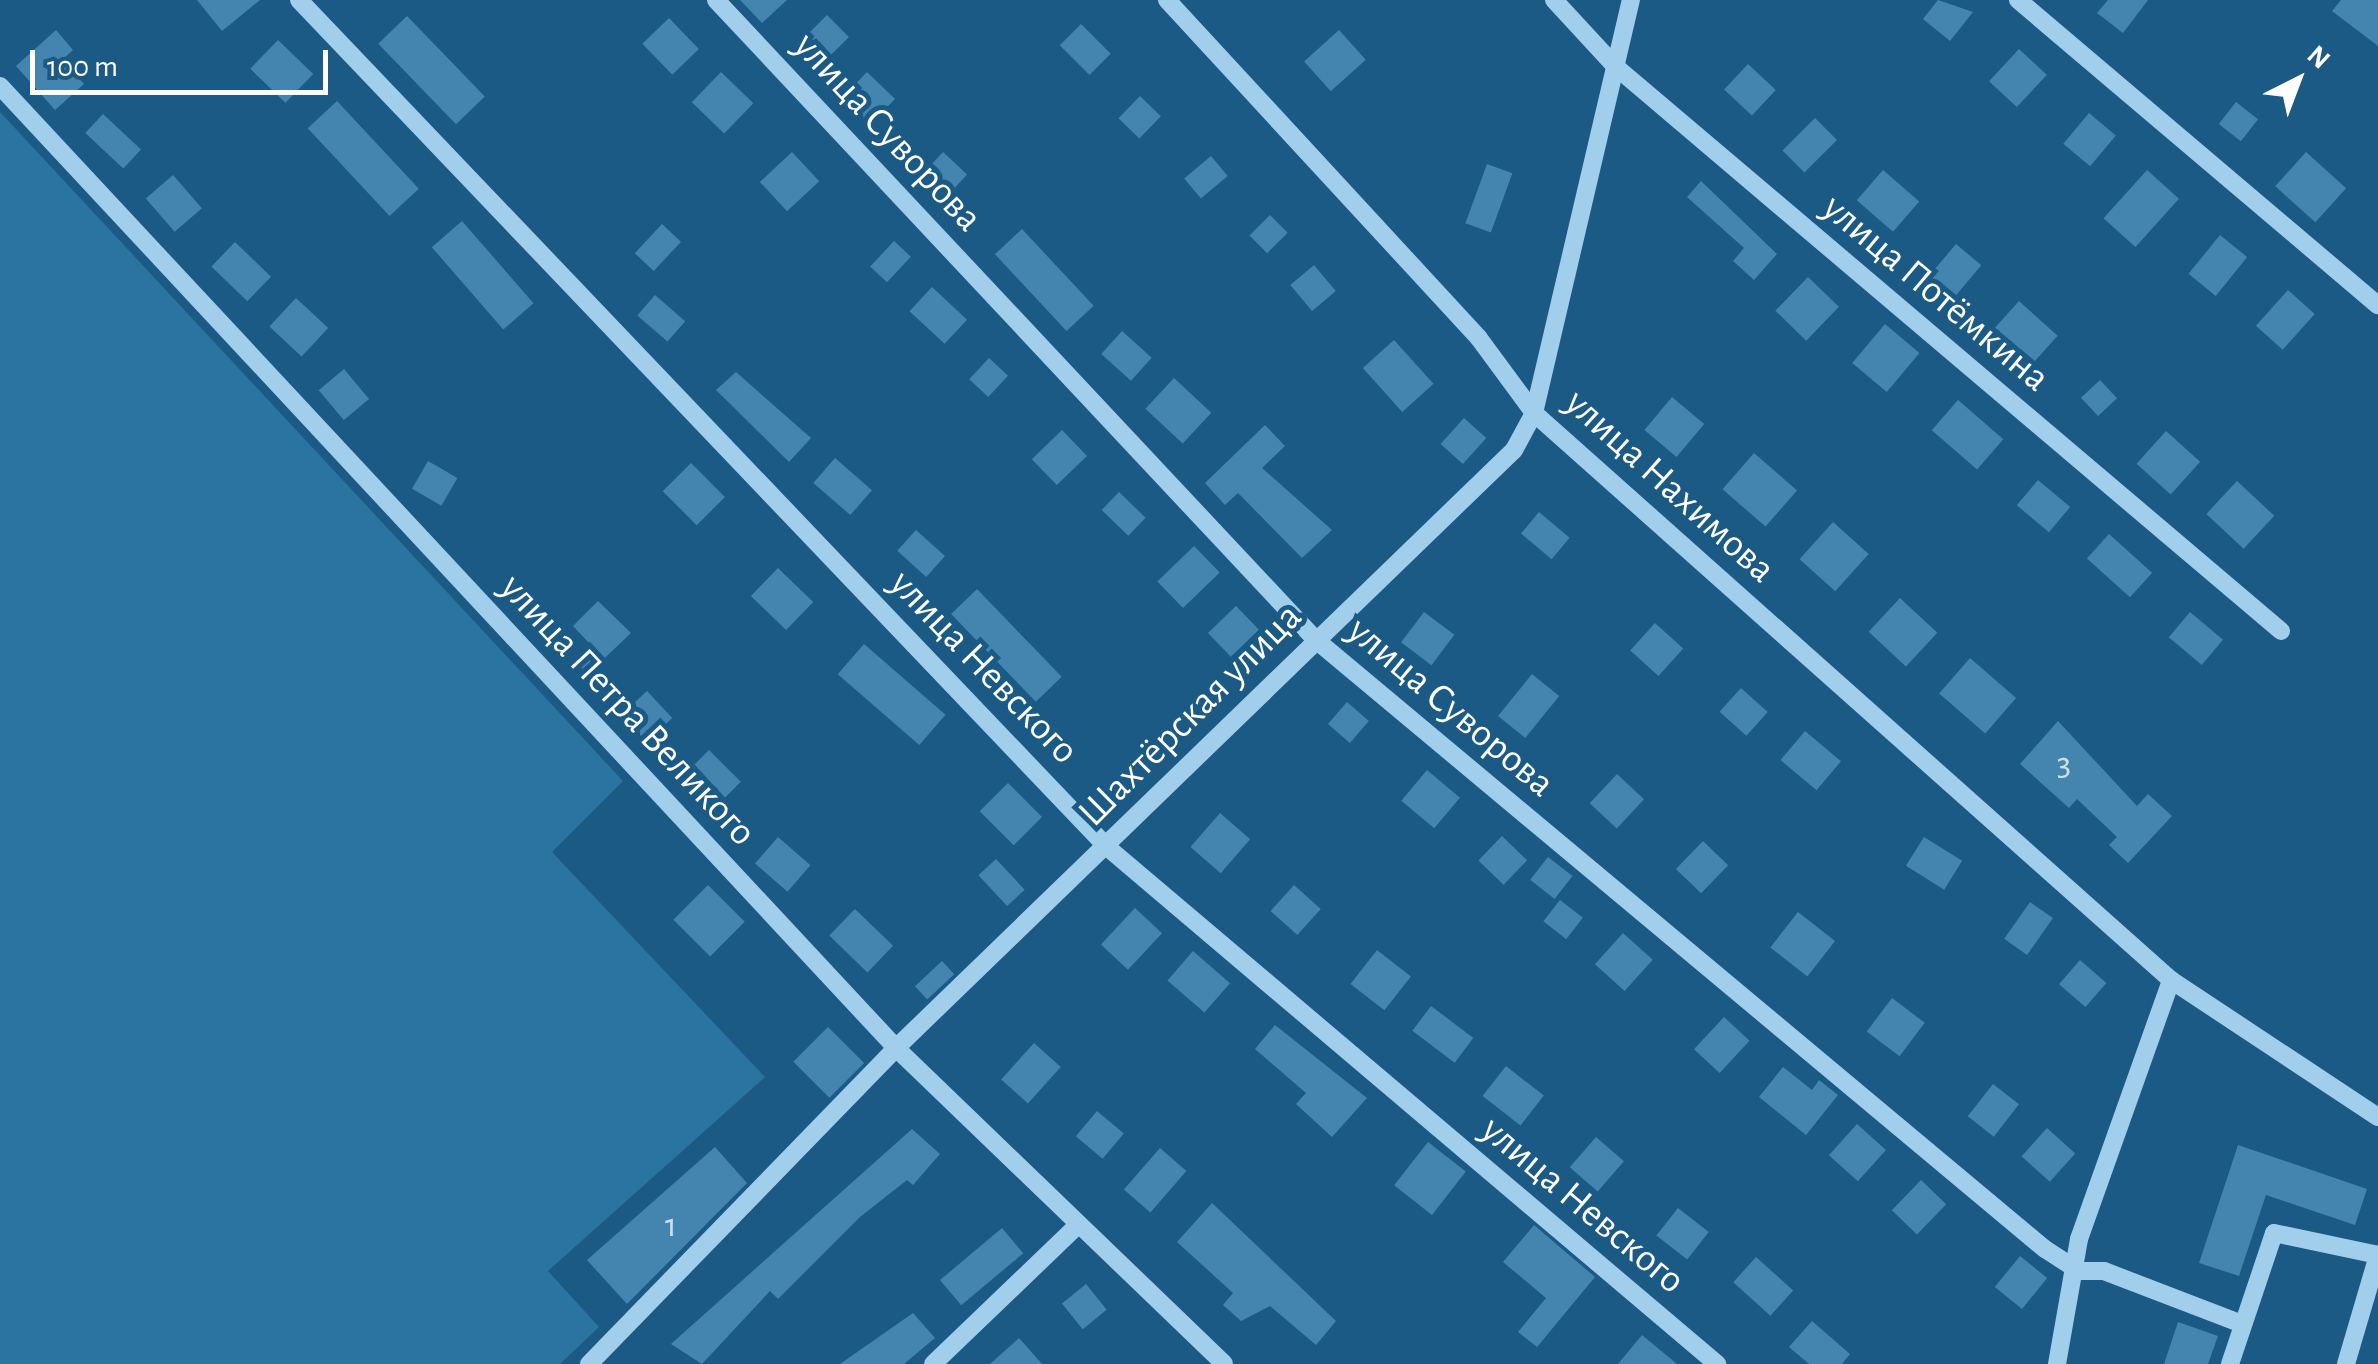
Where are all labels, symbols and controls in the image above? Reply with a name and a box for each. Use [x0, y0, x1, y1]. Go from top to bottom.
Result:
street label: улица Суворова [783, 22, 993, 242]
scale bar [35, 30, 332, 92]
north arrow [2248, 30, 2348, 130]
text: N [2301, 41, 2335, 75]
text: 100 m [47, 52, 118, 82]
street label: улица Потёмкина [1813, 184, 2059, 402]
street label: улица Нахимова [1555, 379, 1785, 593]
street label: улица Невского [879, 560, 1089, 774]
street label: улица Петра Великого [490, 564, 766, 856]
street label: Шахтёрская улица [1068, 593, 1312, 837]
street label: улица Суворова [1338, 607, 1564, 807]
house number: 3 [2057, 744, 2071, 786]
street label: улица Невского [1471, 1106, 1695, 1304]
house number: 1 [665, 1205, 677, 1247]

